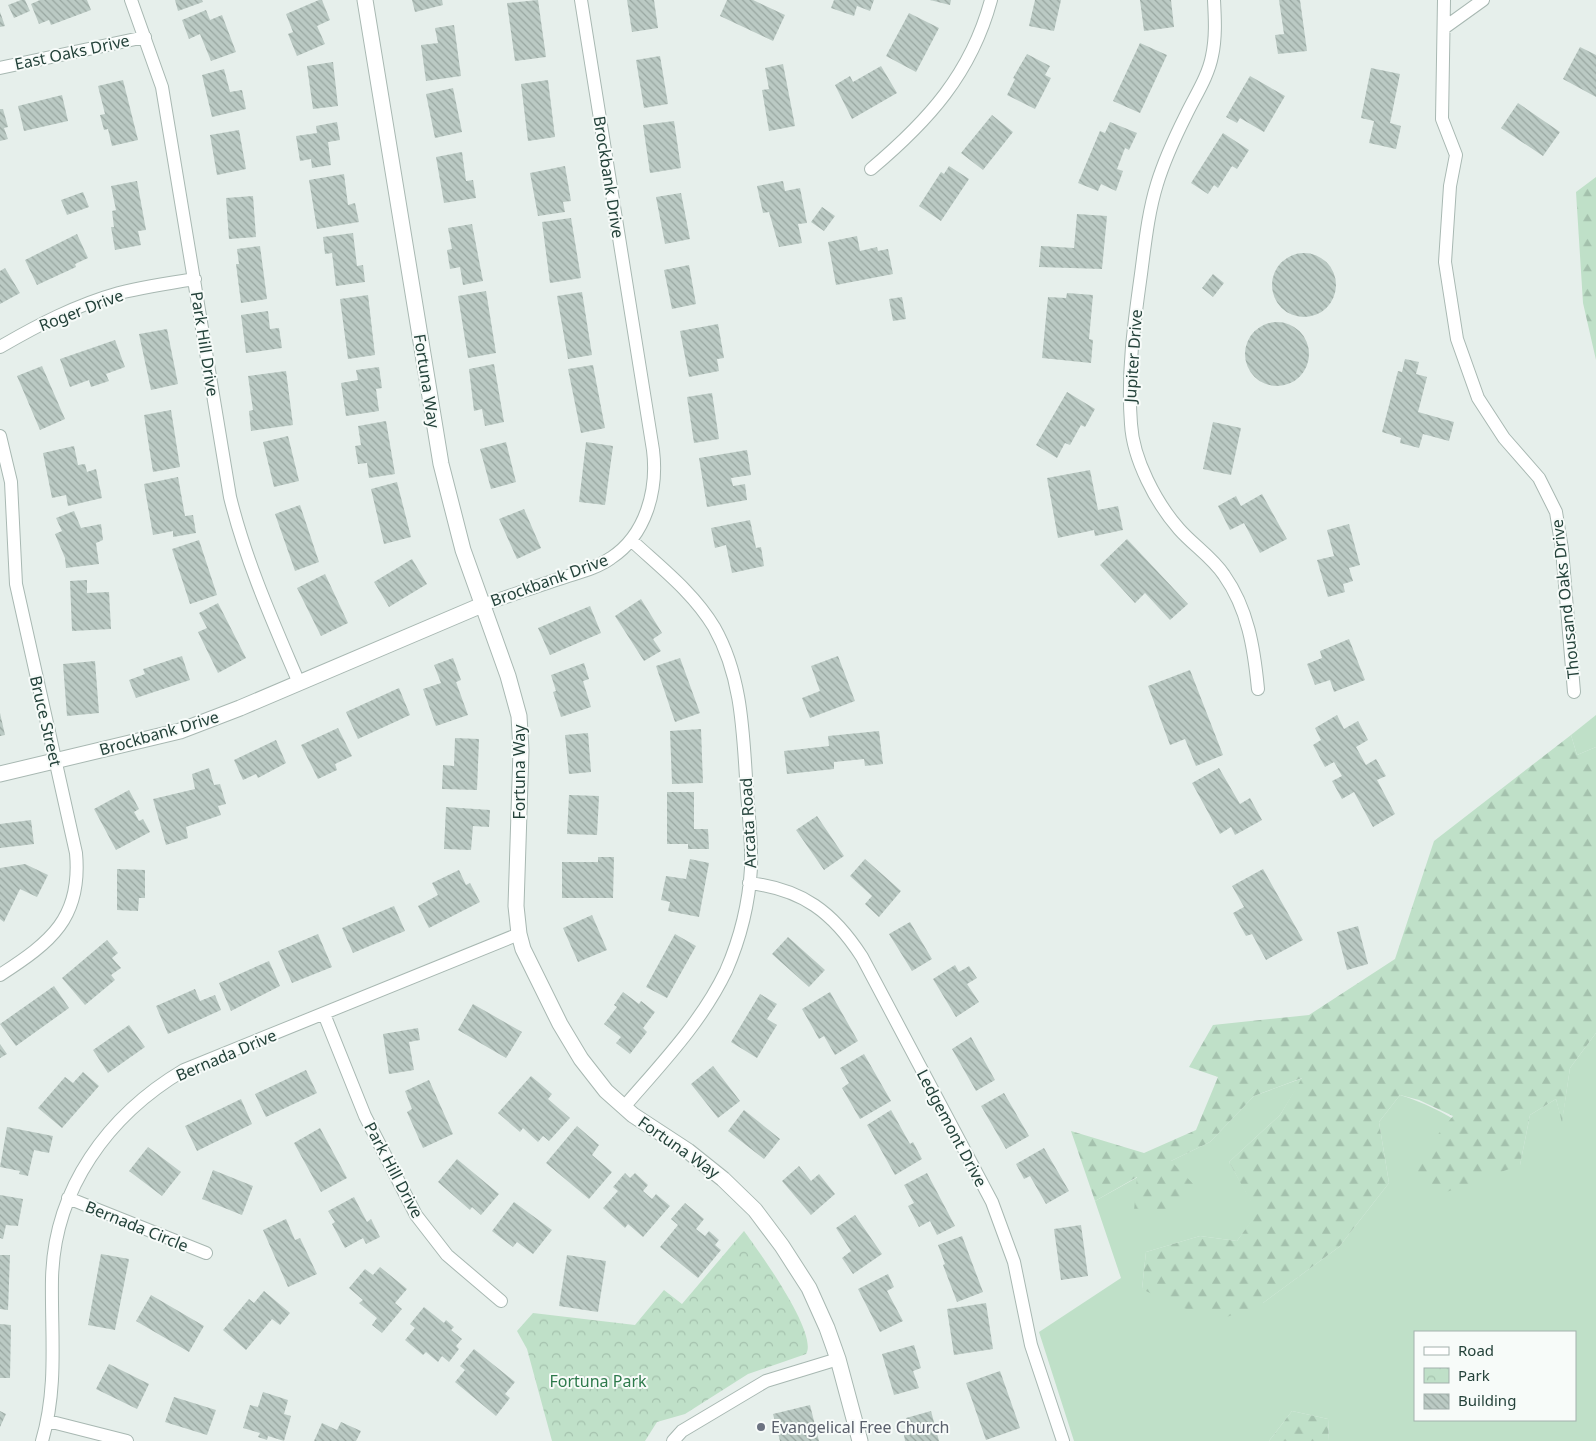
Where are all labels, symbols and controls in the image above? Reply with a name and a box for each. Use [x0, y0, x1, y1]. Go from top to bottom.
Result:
street label: East Oaks Drive [13, 29, 131, 75]
street label: Brockbank Drive [588, 114, 630, 240]
street label: Roger Drive [36, 284, 126, 336]
street label: Park Hill Drive [186, 290, 224, 398]
street label: Jupiter Drive [1119, 309, 1147, 405]
street label: Fortuna Way [409, 332, 445, 430]
street label: Thousand Oaks Drive [1546, 518, 1584, 680]
street label: Brockbank Drive [487, 549, 611, 611]
street label: Bruce Street [25, 673, 67, 769]
street label: Brockbank Drive [97, 705, 221, 761]
street label: Fortuna Way [508, 724, 530, 819]
street label: Arcata Road [735, 777, 761, 869]
street label: Bernada Drive [172, 1024, 280, 1086]
street label: Ledgemont Drive [912, 1065, 992, 1191]
street label: Fortuna Way [634, 1111, 725, 1184]
street label: Park Hill Drive [359, 1118, 429, 1222]
street label: Bernada Circle [82, 1195, 192, 1257]
legend [1414, 1331, 1576, 1421]
text: Road [1458, 1340, 1494, 1360]
text: Park [1458, 1365, 1490, 1385]
park label: Fortuna Park [549, 1370, 647, 1392]
text: Building [1458, 1390, 1516, 1410]
place label: Evangelical Free Church [771, 1416, 950, 1438]
marker: Evangelical Free Church [755, 1421, 767, 1433]

